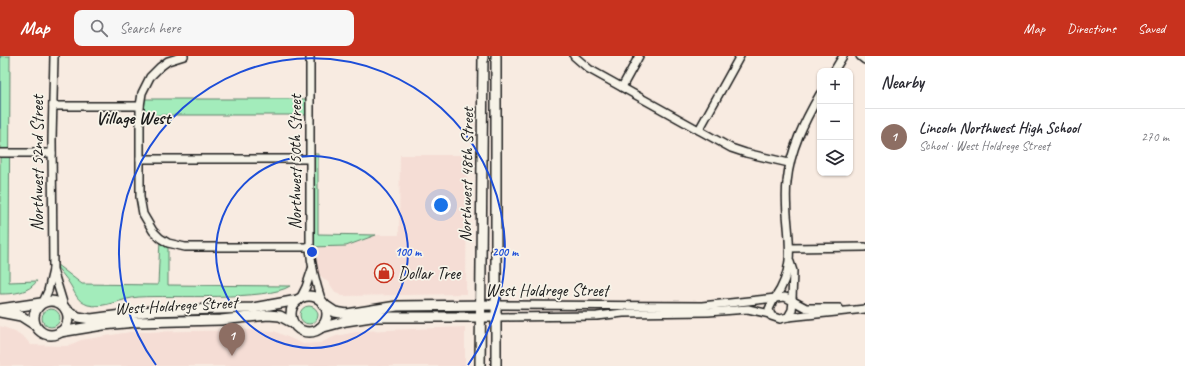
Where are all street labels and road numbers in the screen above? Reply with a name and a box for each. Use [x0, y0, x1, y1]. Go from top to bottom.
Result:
street label: Northwest 50th Street [285, 92, 306, 229]
street label: Northwest 52nd Street [27, 93, 48, 231]
street label: Northwest 48th Street [455, 105, 478, 243]
street label: West Holdrege Street [486, 280, 611, 301]
street label: West Holdrege Street [114, 292, 240, 319]

